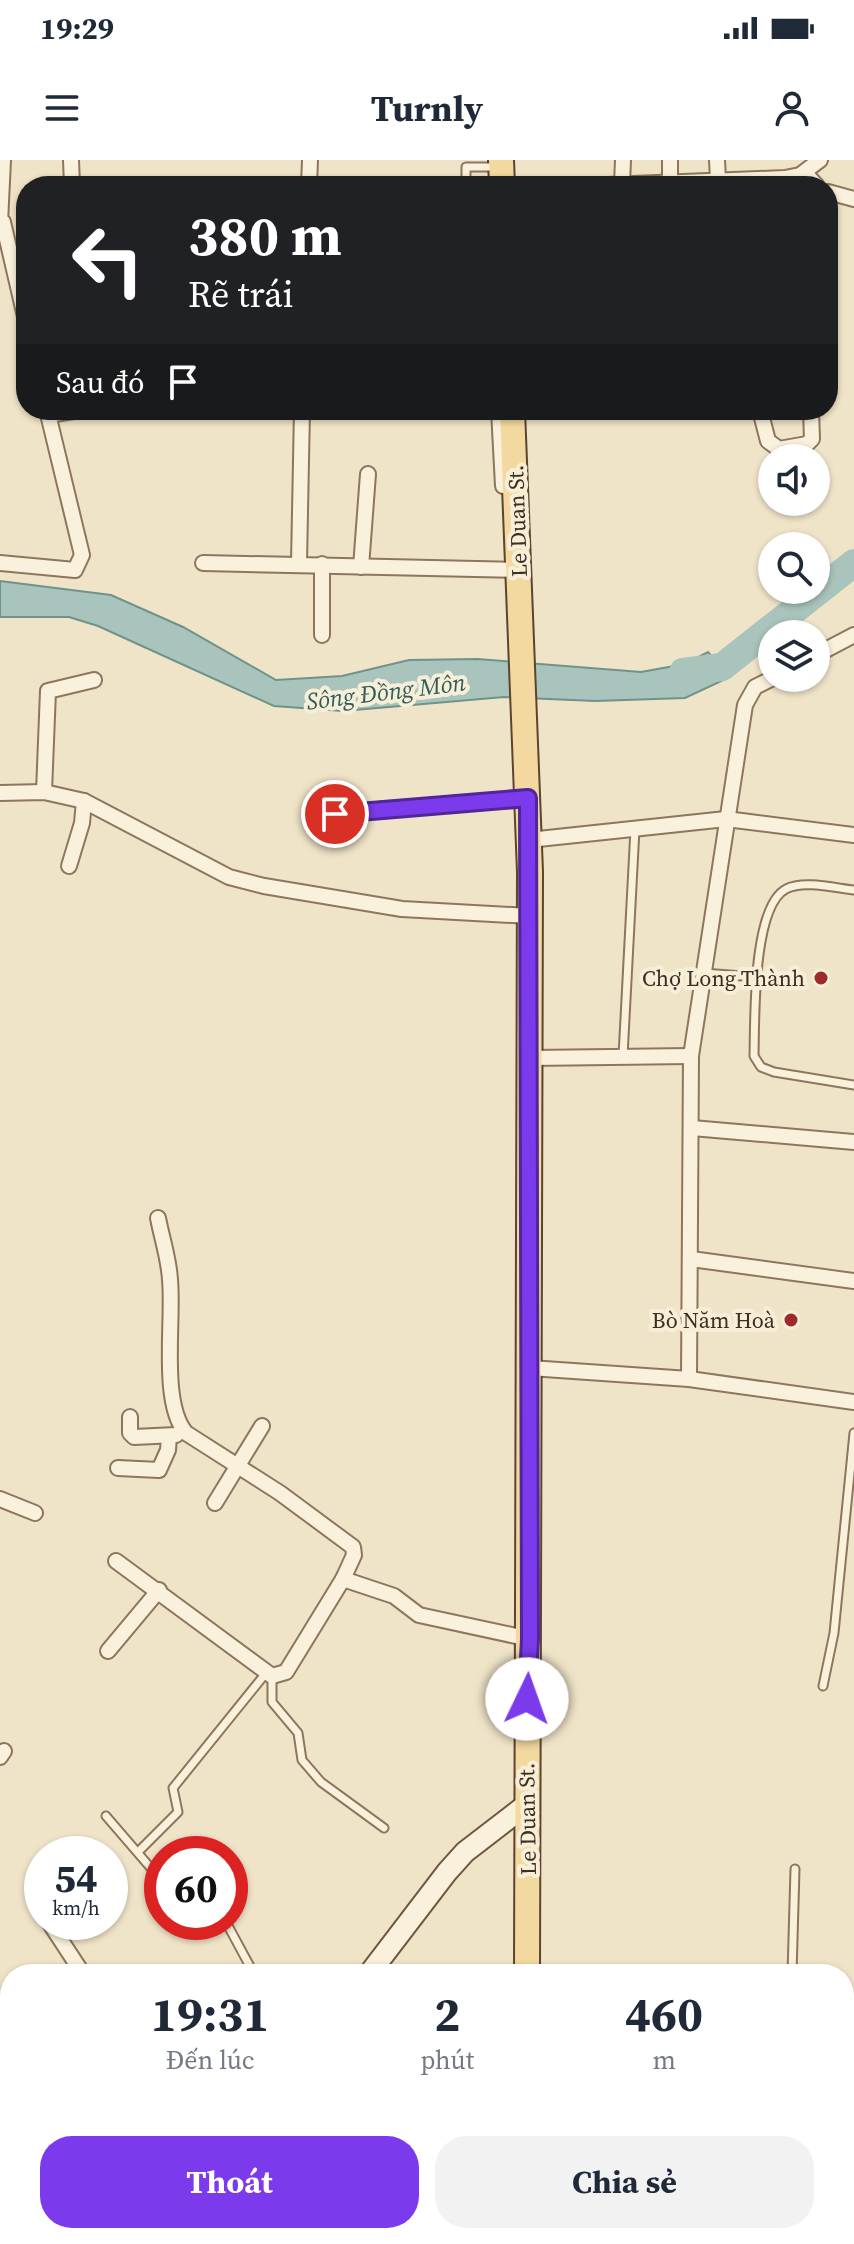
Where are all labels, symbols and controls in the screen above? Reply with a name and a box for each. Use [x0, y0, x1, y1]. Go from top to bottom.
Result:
text: 19:29 [40, 8, 114, 49]
text: Turnly [371, 84, 483, 133]
icon: menu [40, 86, 84, 130]
icon: person [770, 86, 814, 130]
text: 380 m [188, 197, 342, 274]
icon: left [56, 208, 160, 312]
text: Rẽ trái [188, 270, 293, 319]
icon: arrive [161, 360, 205, 404]
text: Sau đó [56, 362, 145, 403]
map controls [758, 444, 830, 692]
button: sound [758, 444, 830, 516]
street label: Le Duan St. [500, 464, 534, 578]
button: search [758, 532, 830, 604]
button: layers [758, 620, 830, 692]
water label: Sông Đồng Môn [304, 665, 468, 718]
pin [301, 780, 369, 848]
icon: arrive [313, 792, 357, 836]
place label: Chợ Long Thành [642, 963, 805, 993]
marker: Chợ Long Thành [812, 969, 830, 987]
place label: Bò Năm Hoà [652, 1305, 776, 1335]
marker: Bò Năm Hoà [782, 1311, 800, 1329]
position arrow [485, 1657, 569, 1741]
street label: Le Duan St. [511, 1763, 543, 1875]
speed limit sign: 60 [144, 1836, 248, 1940]
text: 54 [54, 1851, 98, 1905]
text: km/h [52, 1894, 100, 1922]
text: 19:31 [151, 1981, 269, 2047]
text: 2 [434, 1981, 460, 2047]
text: 460 [625, 1981, 703, 2047]
text: Đến lúc [166, 2042, 254, 2078]
text: phút [420, 2042, 474, 2078]
text: m [652, 2042, 676, 2078]
button: Thoát [40, 2136, 419, 2228]
button: Chia sẻ [435, 2136, 814, 2228]

